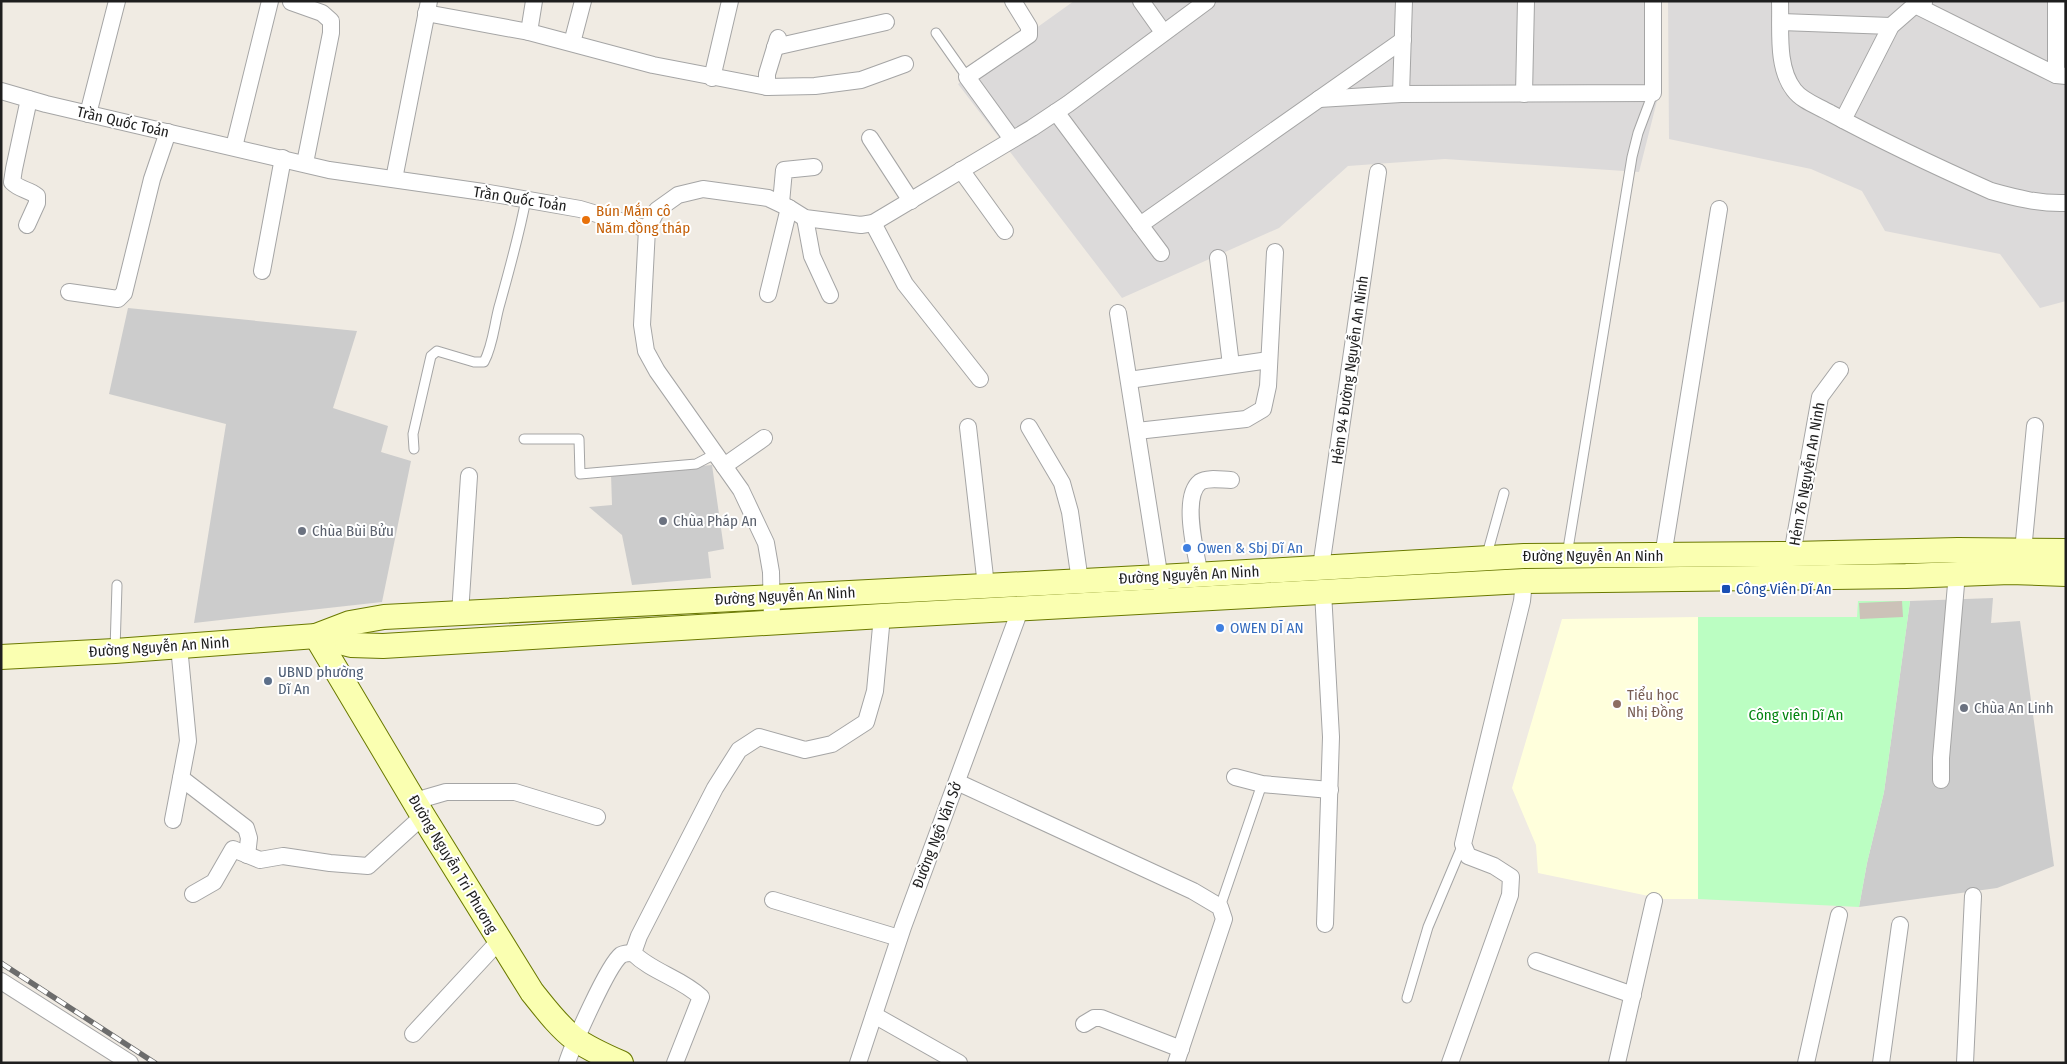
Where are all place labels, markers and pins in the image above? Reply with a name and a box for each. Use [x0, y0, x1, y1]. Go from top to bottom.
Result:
place label: Bún Mắm cô Năm đồng tháp [596, 202, 690, 237]
marker: Bún Mắm cô Năm đồng tháp [580, 214, 592, 226]
place label: Chùa Pháp An [673, 512, 757, 530]
marker: Chùa Pháp An [657, 515, 669, 527]
place label: Chùa Bùi Bửu [312, 522, 394, 540]
marker: Chùa Bùi Bửu [296, 525, 308, 537]
place label: Owen & Sbj Dĩ An [1197, 539, 1303, 557]
marker: Owen & Sbj Dĩ An [1181, 542, 1193, 554]
place label: Công Viên Dĩ An [1736, 580, 1832, 598]
marker: Công Viên Dĩ An [1720, 583, 1732, 595]
place label: OWEN DĨ AN [1230, 619, 1304, 637]
marker: OWEN DĨ AN [1214, 622, 1226, 634]
place label: UBND phường Dĩ An [278, 663, 363, 698]
marker: UBND phường Dĩ An [262, 675, 274, 687]
place label: Tiểu học Nhị Đồng [1627, 686, 1683, 721]
marker: Tiểu học Nhị Đồng [1611, 698, 1623, 710]
place label: Chùa An Linh [1974, 699, 2054, 717]
marker: Chùa An Linh [1958, 702, 1970, 714]

